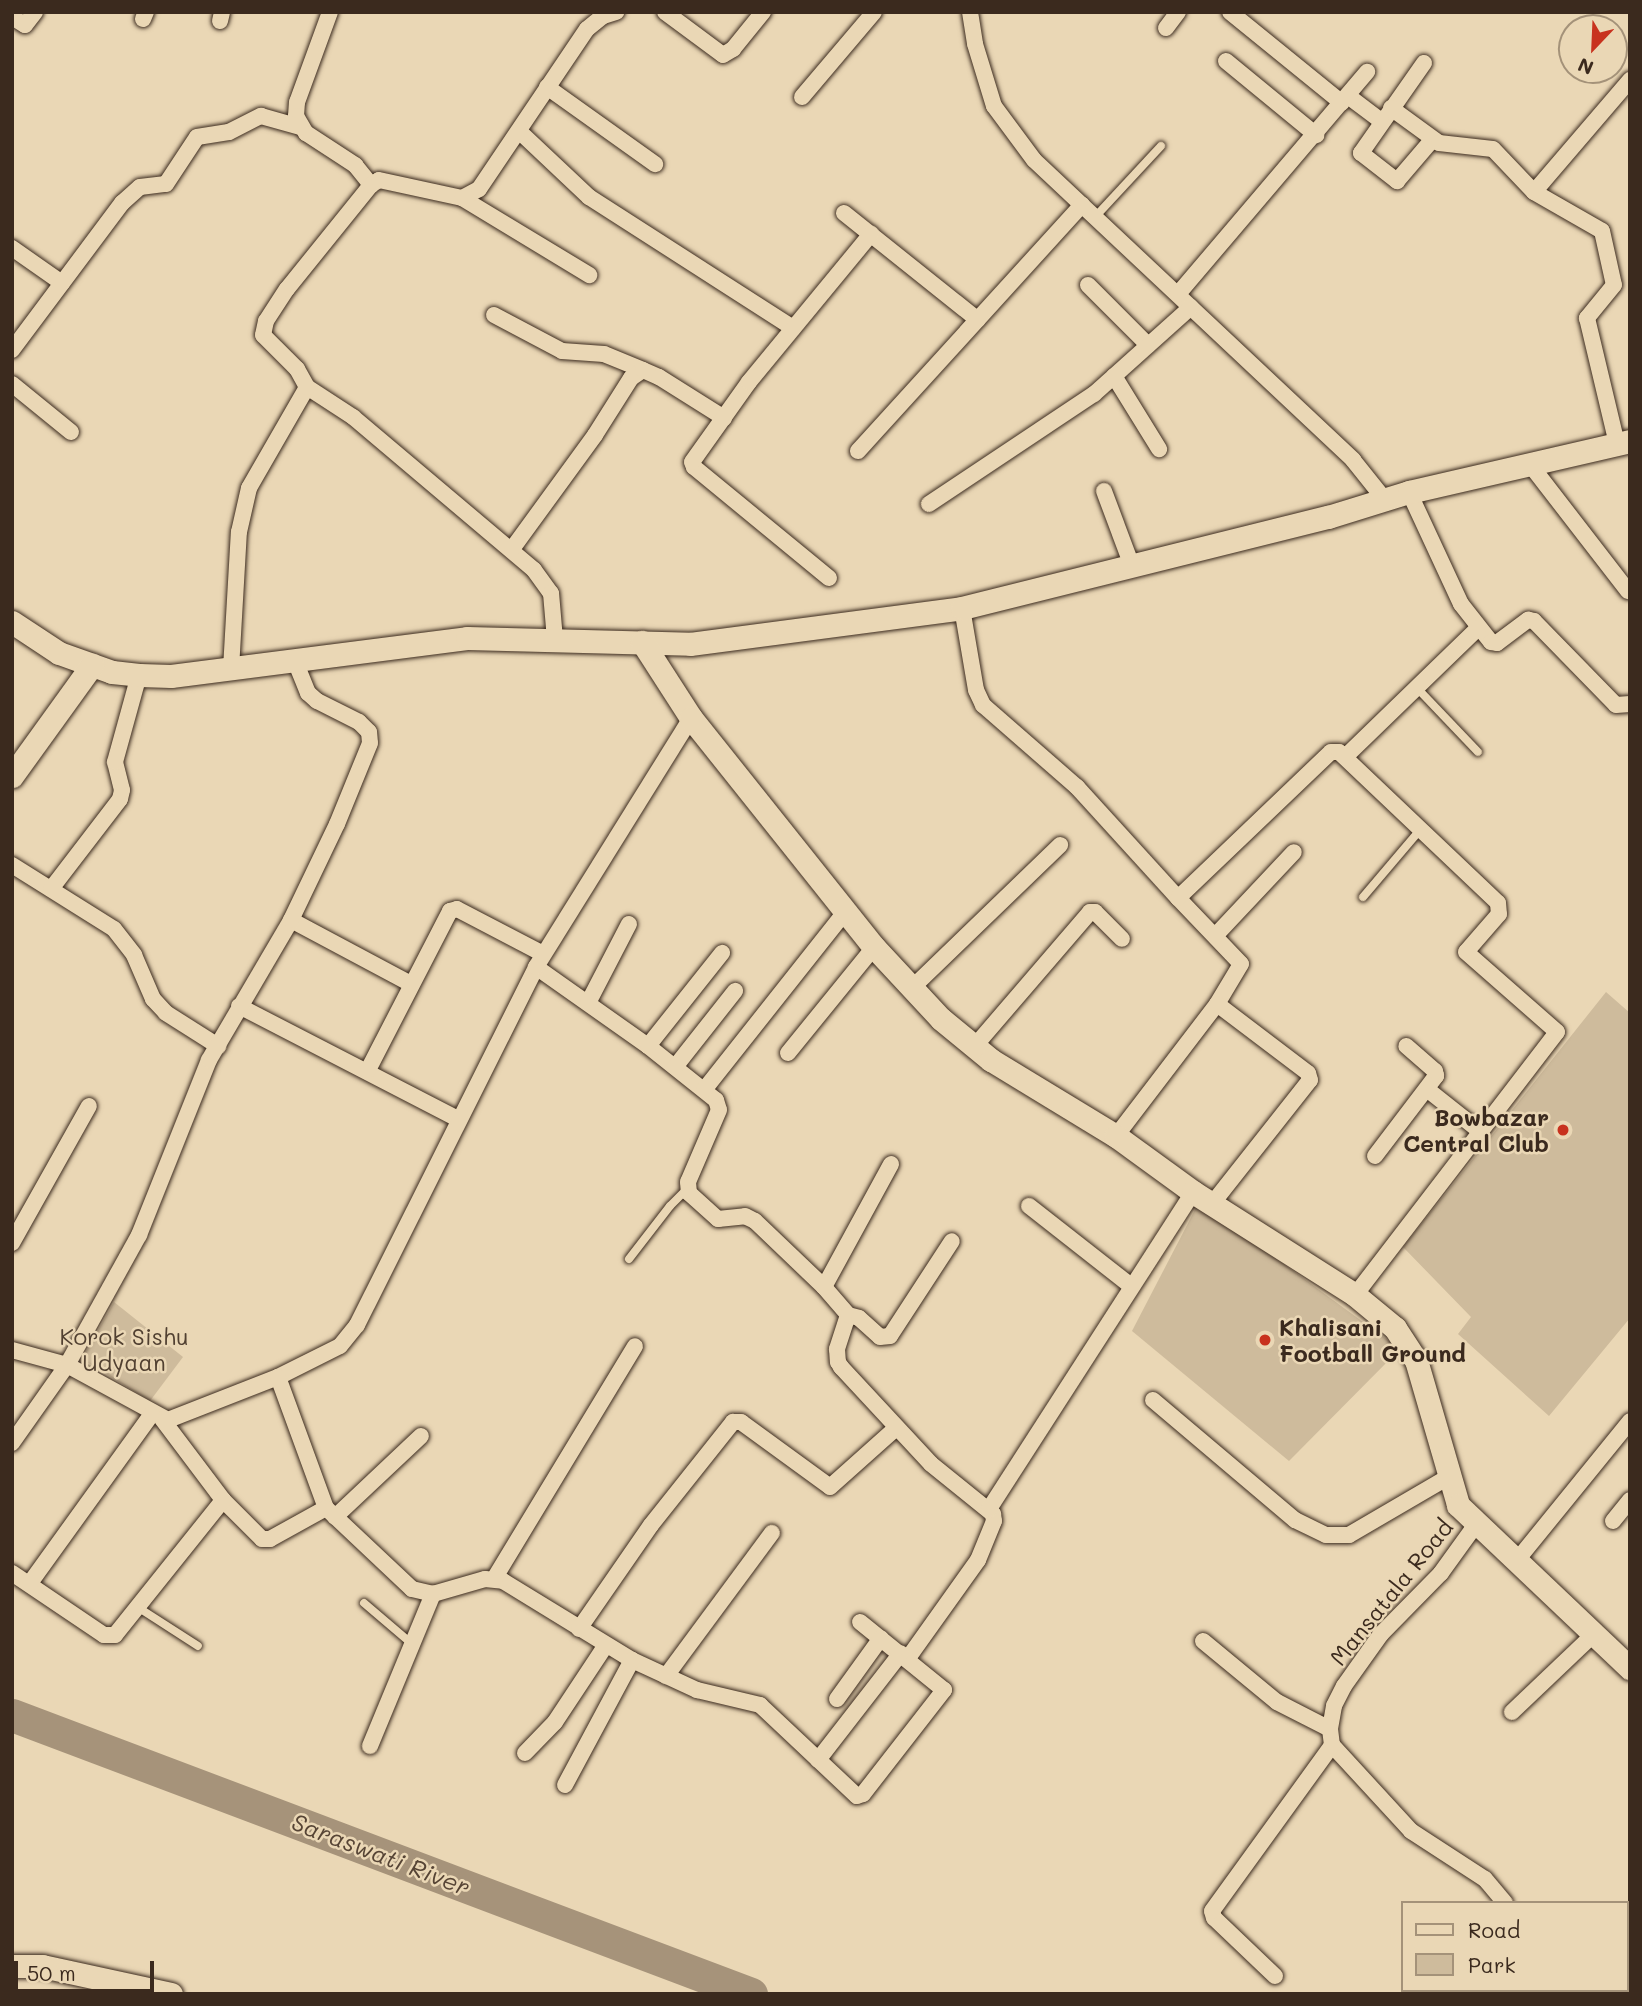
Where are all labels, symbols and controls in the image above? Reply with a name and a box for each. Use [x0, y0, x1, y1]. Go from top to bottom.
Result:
north arrow [1558, 14, 1628, 84]
text: N [1574, 53, 1597, 81]
place label: Bowbazar Central Club [1403, 1103, 1549, 1157]
marker: Bowbazar Central Club [1555, 1122, 1571, 1138]
place label: Khalisani Football Ground [1279, 1313, 1466, 1367]
park label: Korok Sishu Udyaan [59, 1322, 189, 1376]
marker: Khalisani Football Ground [1257, 1332, 1273, 1348]
street label: Mansatala Road [1324, 1513, 1458, 1671]
water label: Saraswati River [288, 1807, 474, 1901]
legend [1400, 1901, 1628, 1992]
text: Road [1468, 1916, 1520, 1943]
scale bar [18, 1946, 158, 1990]
text: Park [1468, 1951, 1516, 1978]
text: 50 m [27, 1959, 76, 1986]

